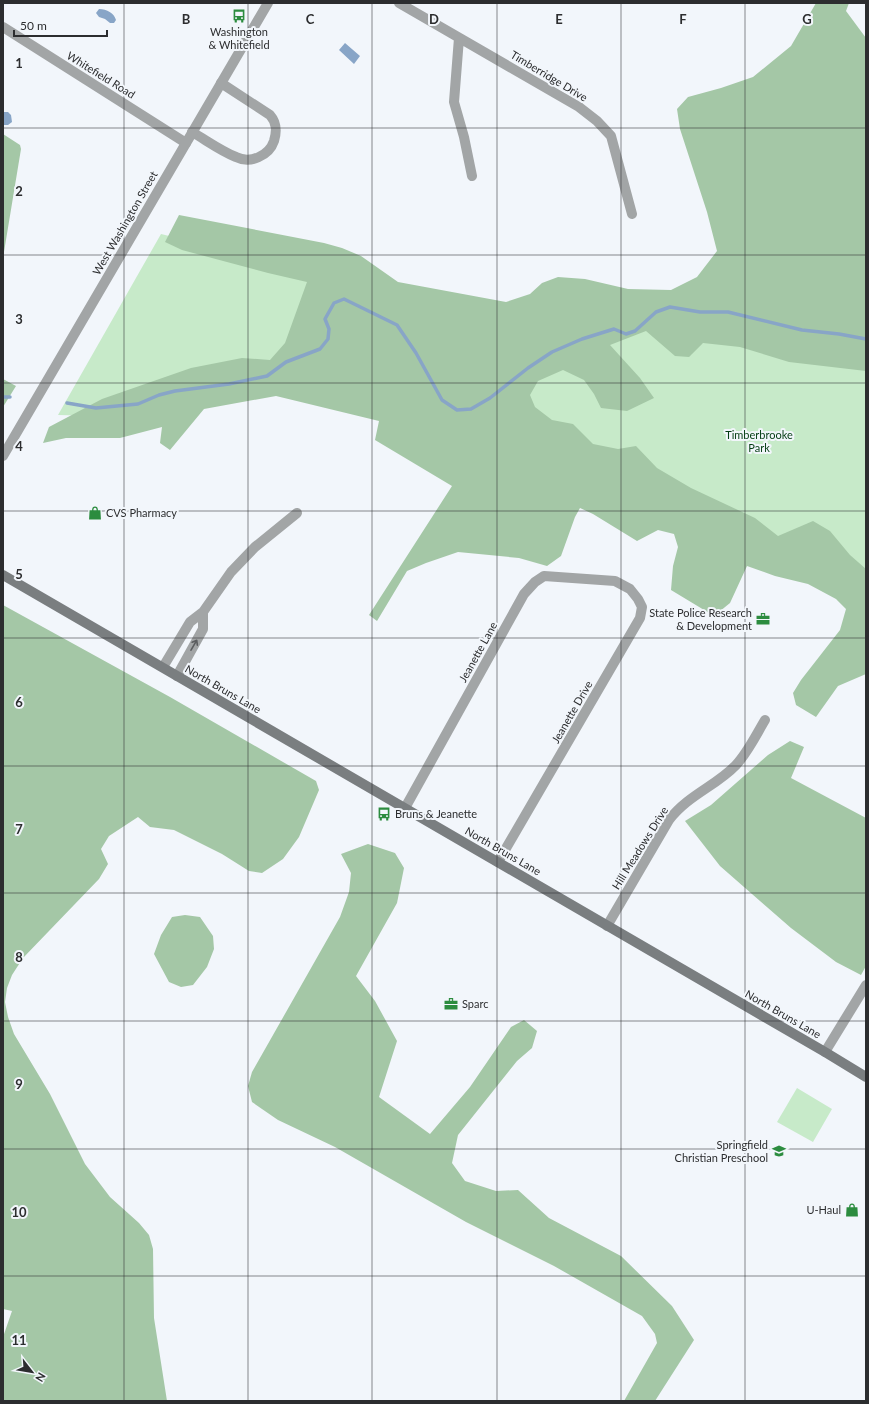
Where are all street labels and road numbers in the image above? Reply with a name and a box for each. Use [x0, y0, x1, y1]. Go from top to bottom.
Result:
street label: Timberridge Drive [508, 47, 590, 104]
street label: Whitefield Road [65, 48, 138, 101]
street label: West Washington Street [90, 169, 160, 277]
street label: Jeanette Lane [456, 619, 500, 684]
street label: North Bruns Lane [183, 662, 264, 716]
street label: Jeanette Drive [548, 678, 595, 745]
street label: Hill Meadows Drive [609, 804, 670, 891]
street label: North Bruns Lane [463, 824, 544, 878]
street label: North Bruns Lane [743, 987, 824, 1041]

